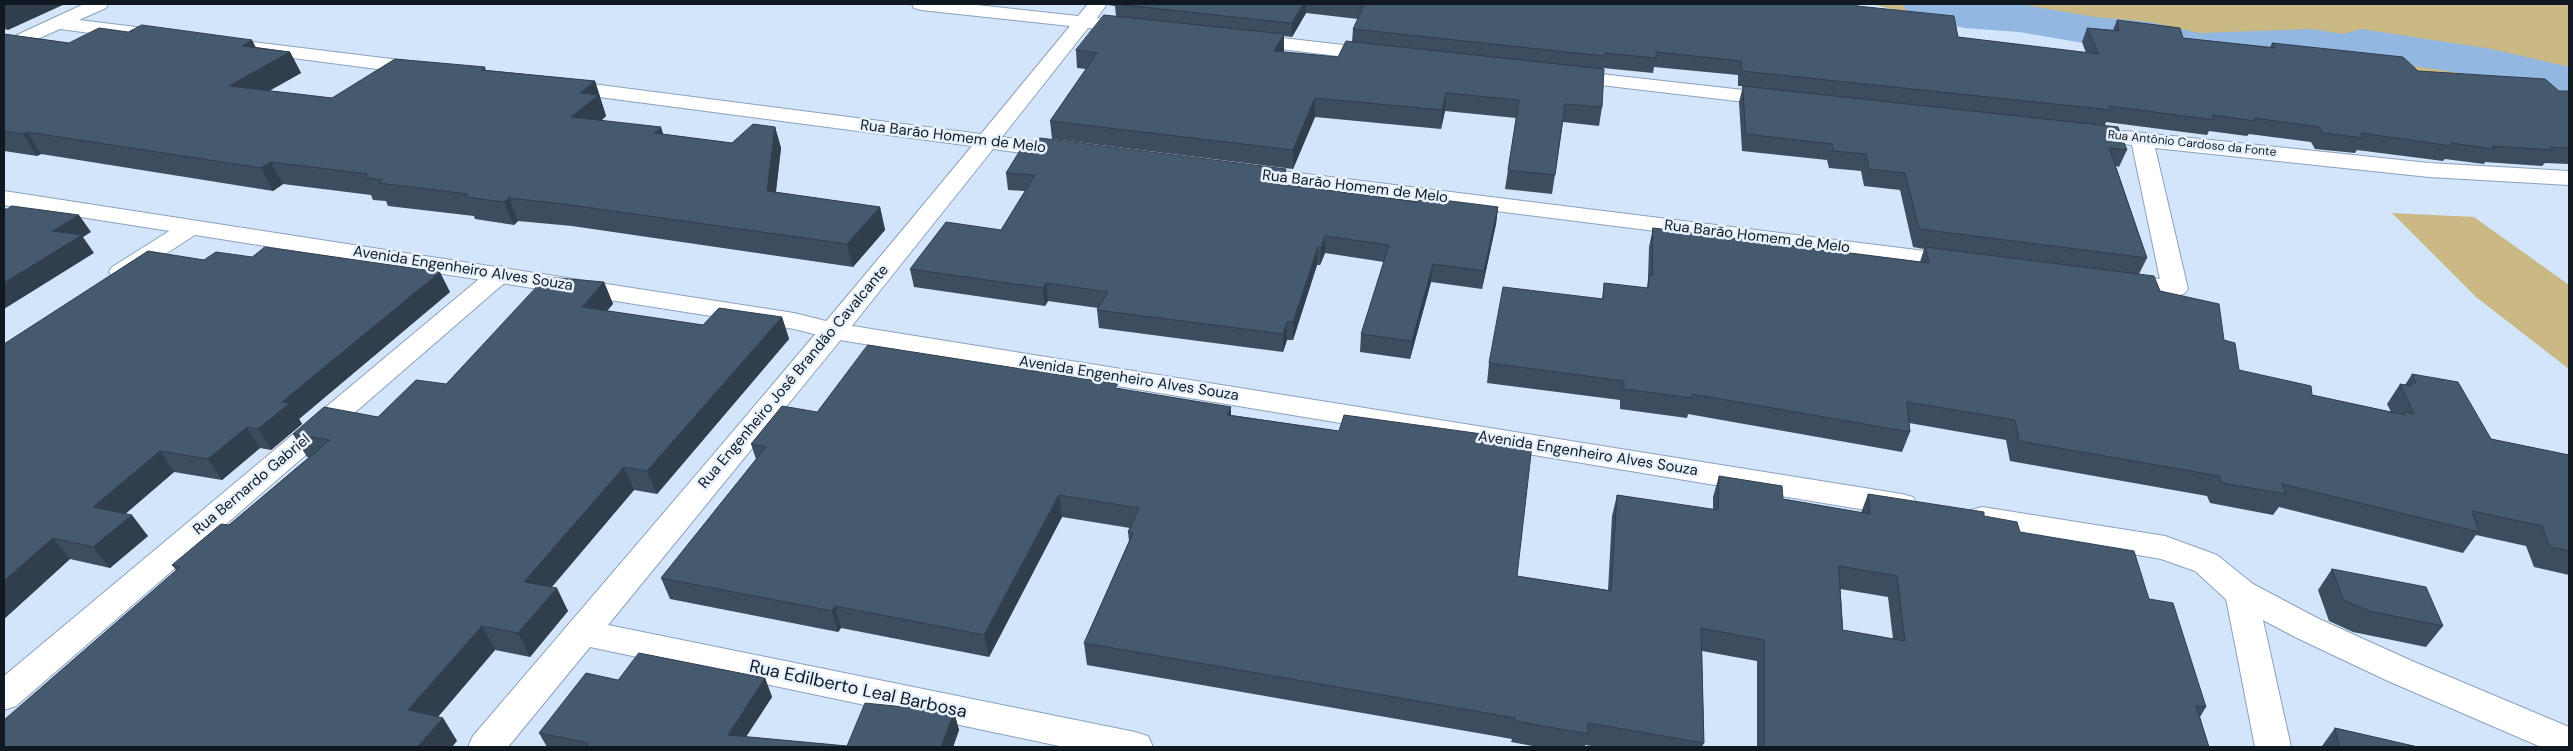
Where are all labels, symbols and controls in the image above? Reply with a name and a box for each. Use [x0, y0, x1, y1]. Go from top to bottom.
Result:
street label: Rua Barão Homem de Melo [859, 117, 1047, 157]
street label: Rua Antônio Cardoso da Fonte [2107, 128, 2277, 160]
street label: Rua Barão Homem de Melo [1261, 167, 1449, 207]
street label: Rua Barão Homem de Melo [1663, 217, 1851, 257]
street label: Avenida Engenheiro Alves Souza [352, 243, 574, 295]
street label: Rua Engenheiro José Brandão Cavalcante [695, 262, 893, 492]
street label: Avenida Engenheiro Alves Souza [1018, 353, 1240, 405]
street label: Avenida Engenheiro Alves Souza [1477, 428, 1699, 480]
street label: Rua Bernardo Gabriel [190, 431, 314, 539]
street label: Rua Edilberto Leal Barbosa [747, 656, 969, 724]

